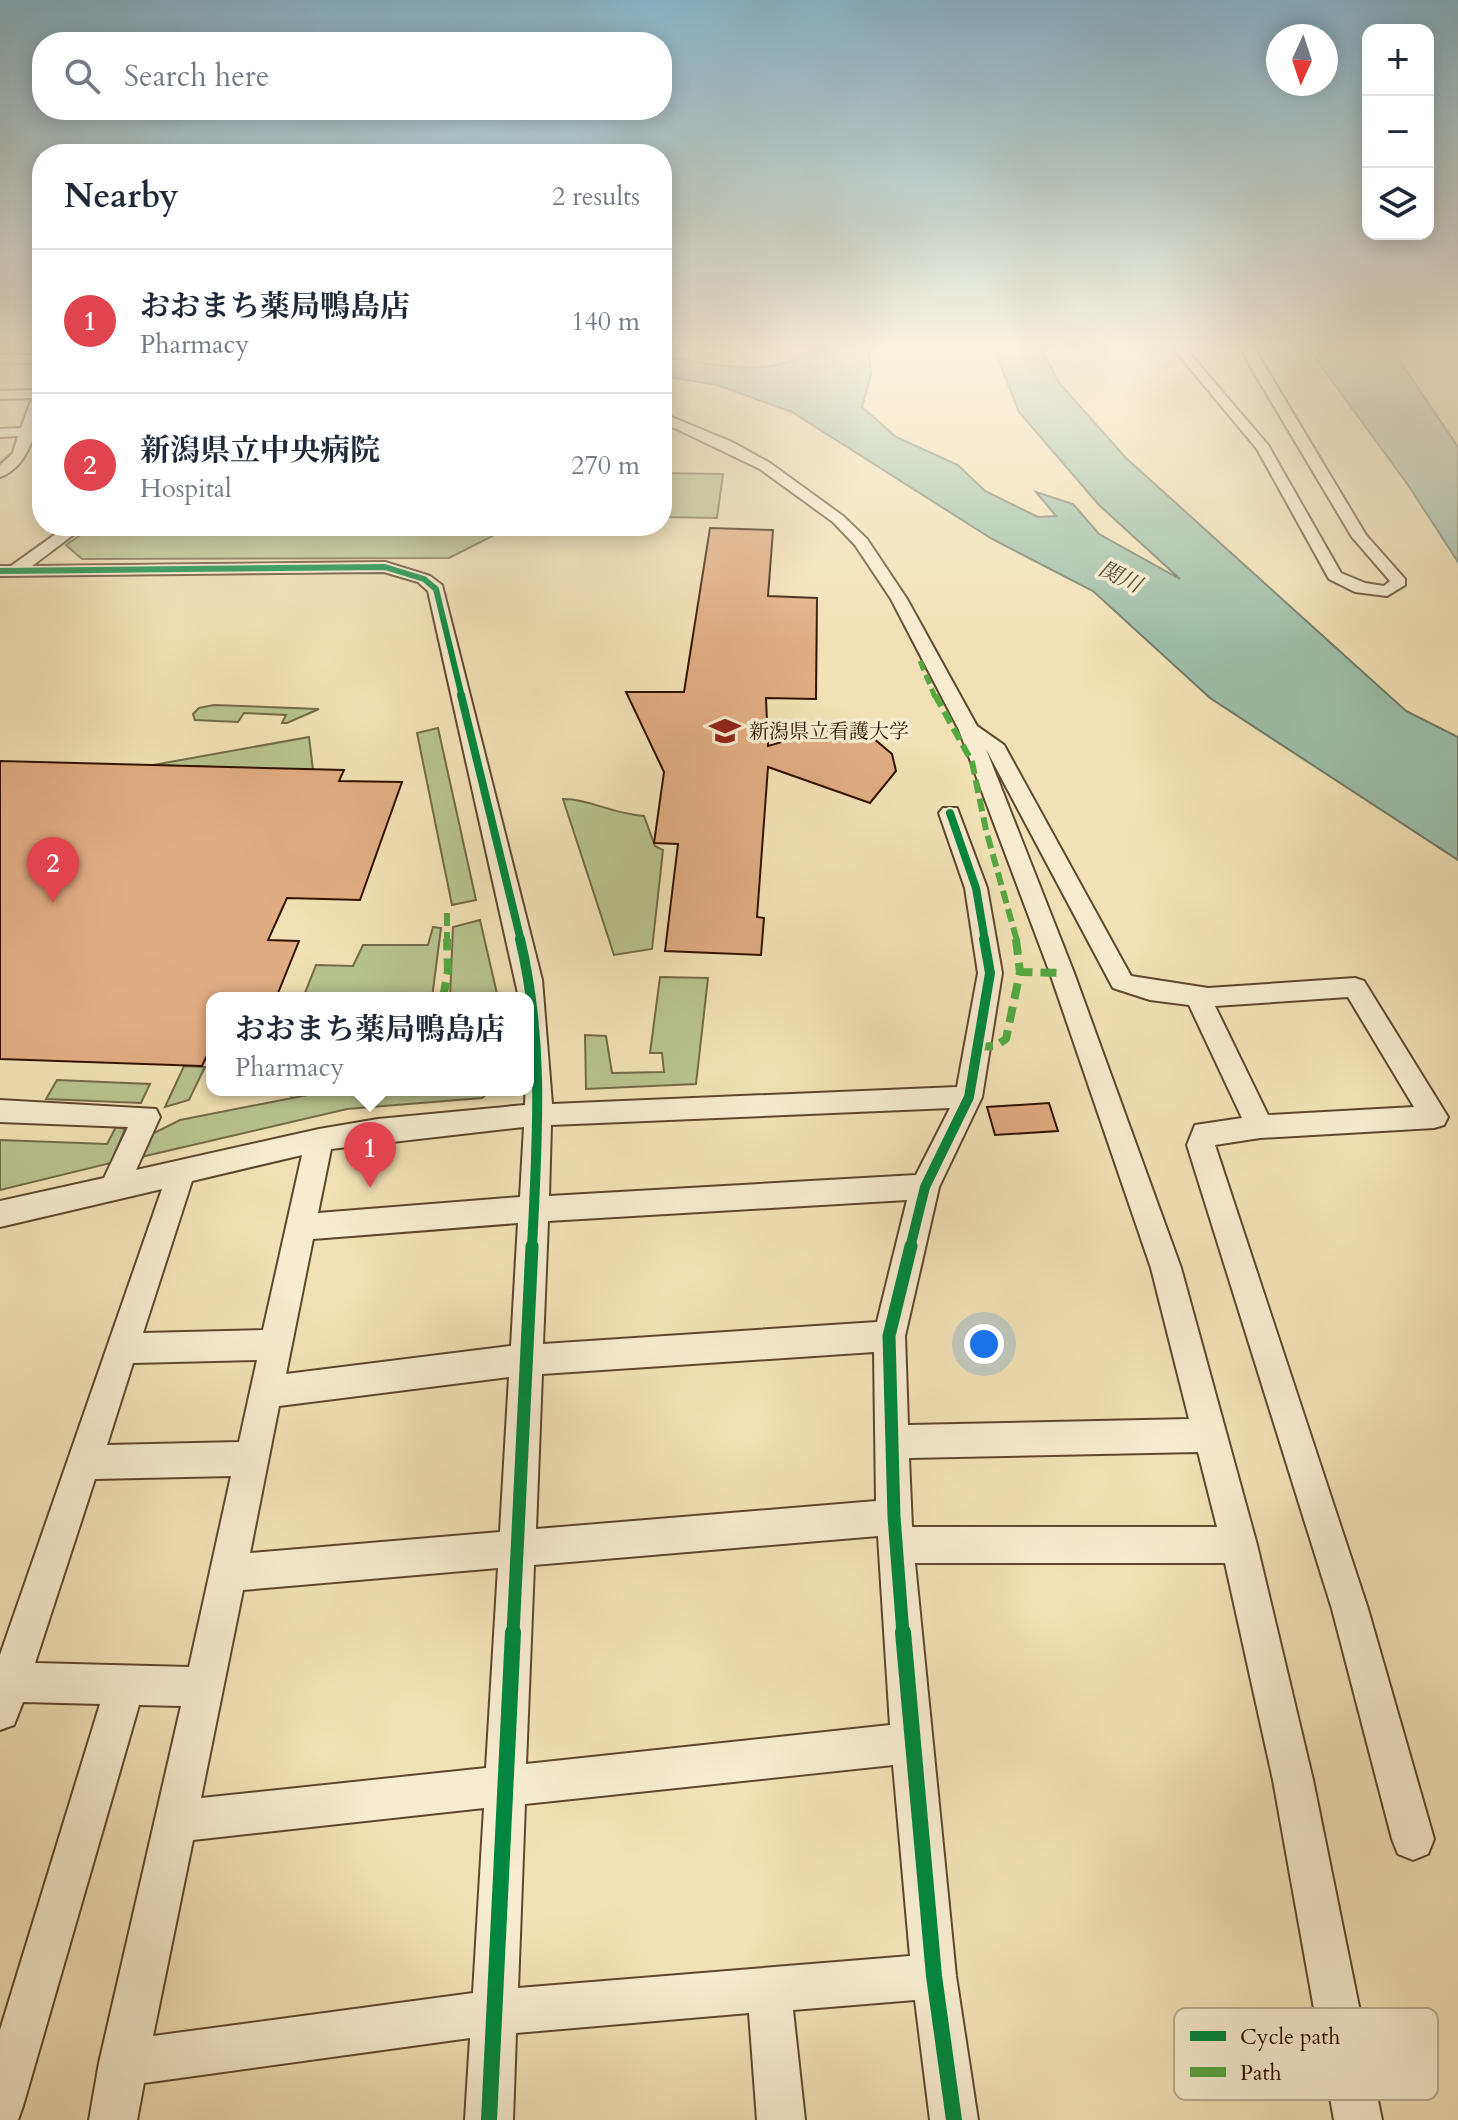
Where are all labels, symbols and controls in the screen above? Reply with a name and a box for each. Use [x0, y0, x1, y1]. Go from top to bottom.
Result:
north arrow [1266, 24, 1338, 96]
map controls [1362, 24, 1434, 240]
button: + [1362, 24, 1434, 96]
search box [32, 32, 672, 120]
icon: search [60, 54, 104, 98]
text: Search here [124, 56, 269, 97]
button: − [1362, 96, 1434, 168]
button: layers [1362, 168, 1434, 240]
text: Nearby [64, 173, 179, 219]
text: 2 results [552, 179, 640, 214]
text: おおまち薬局鴨島店 [140, 286, 410, 327]
text: 1 [83, 304, 97, 339]
text: 140 m [571, 304, 640, 339]
text: Pharmacy [140, 327, 249, 362]
text: 新潟県立中央病院 [140, 430, 380, 471]
text: 2 [83, 448, 97, 483]
text: 270 m [571, 448, 640, 483]
text: Hospital [140, 471, 232, 506]
water label: 関川 [1094, 554, 1148, 601]
school or university icon: 新潟県立看護大学 [708, 714, 742, 748]
place label: 新潟県立看護大学 [749, 718, 909, 745]
pin: 2 [27, 837, 79, 903]
popup [206, 992, 534, 1096]
text: おおまち薬局鴨島店 [235, 1009, 505, 1050]
text: Pharmacy [235, 1050, 344, 1085]
pin: 1 [344, 1122, 396, 1188]
your location [964, 1324, 1004, 1364]
legend [1174, 2008, 1438, 2100]
text: Cycle path [1240, 2022, 1340, 2052]
text: Path [1240, 2058, 1282, 2088]

